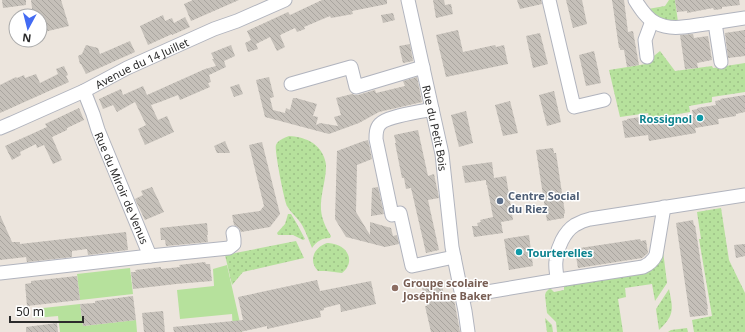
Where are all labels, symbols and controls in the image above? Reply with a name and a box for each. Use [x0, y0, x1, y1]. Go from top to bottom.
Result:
north arrow [8, 8, 48, 48]
text: N [21, 30, 32, 46]
street label: Avenue du 14 Juillet [92, 34, 191, 91]
street label: Rue du Petit Bois [419, 83, 451, 172]
place label: Rossignol [639, 111, 692, 126]
marker: Rossignol [695, 113, 705, 123]
street label: Rue du Miroir de Venus [92, 130, 152, 246]
place label: Centre Social du Riez [508, 188, 579, 216]
marker: Centre Social du Riez [495, 196, 505, 206]
place label: Tourterelles [527, 245, 593, 260]
marker: Tourterelles [514, 247, 524, 257]
place label: Groupe scolaire Joséphine Baker [402, 275, 492, 303]
marker: Groupe scolaire Joséphine Baker [390, 283, 400, 293]
scale bar [10, 298, 83, 324]
text: 50 m [16, 303, 44, 320]

